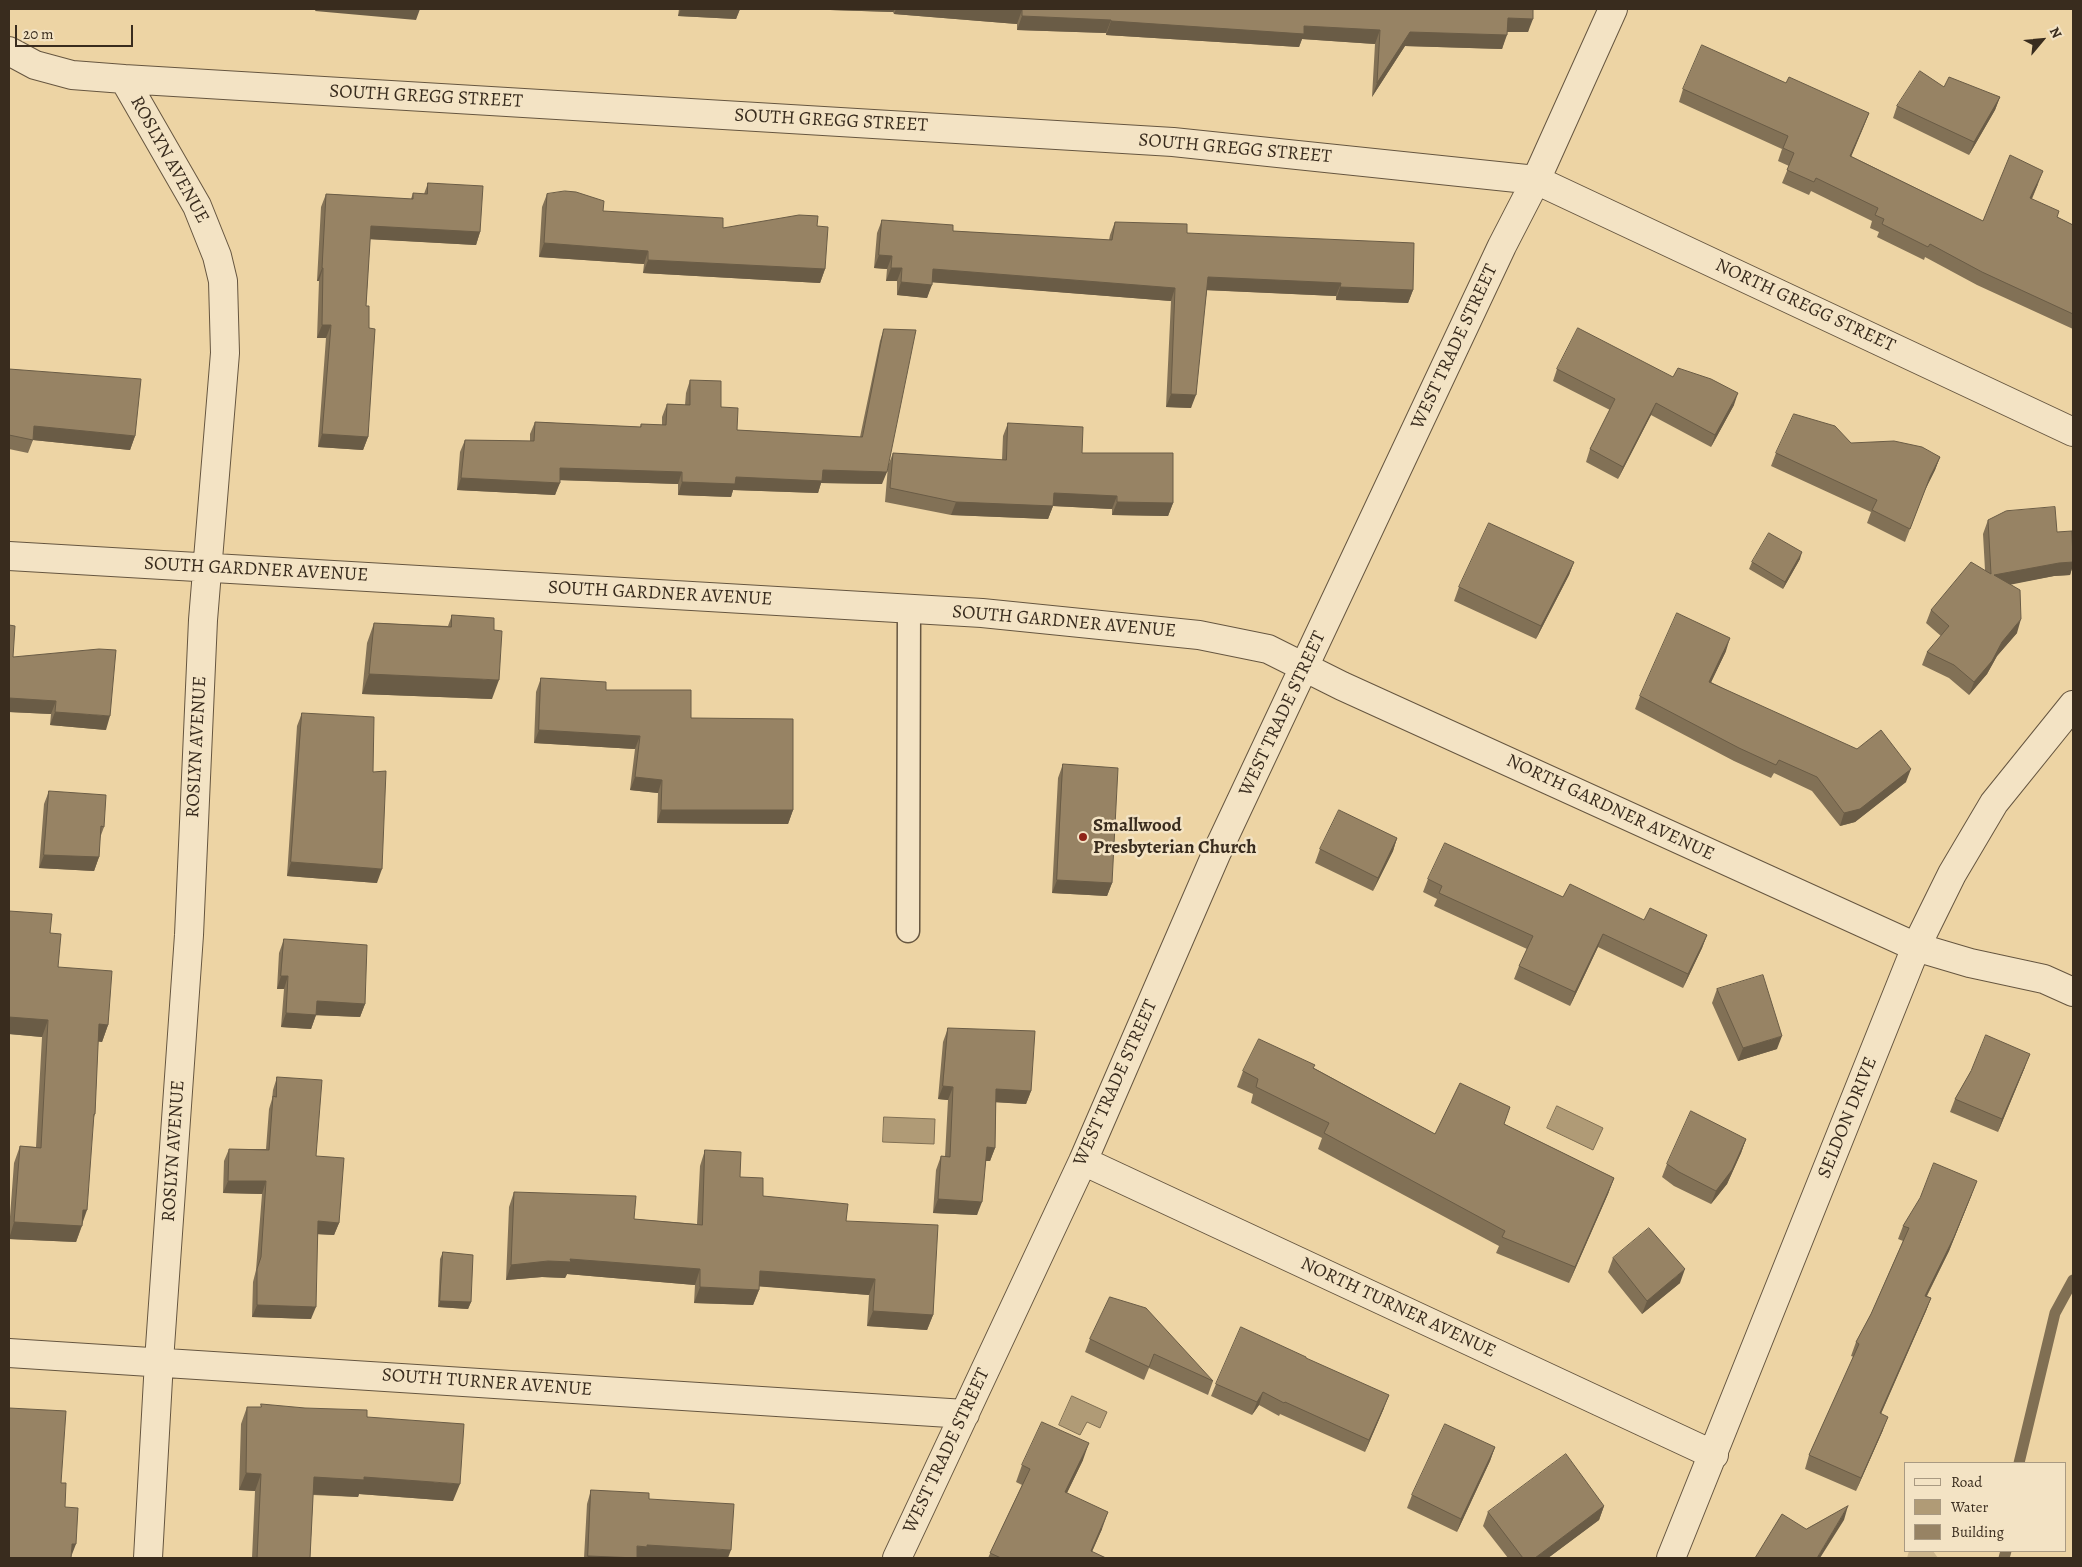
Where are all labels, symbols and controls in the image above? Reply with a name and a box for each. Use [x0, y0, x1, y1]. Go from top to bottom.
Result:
scale bar [18, 15, 135, 47]
north arrow [2017, 15, 2067, 65]
text: 20 m [23, 24, 54, 44]
text: N [2045, 24, 2066, 42]
street label: SOUTH GREGG STREET [329, 81, 523, 113]
street label: ROSLYN AVENUE [125, 92, 213, 228]
street label: SOUTH GREGG STREET [734, 105, 928, 137]
street label: SOUTH GREGG STREET [1138, 129, 1332, 169]
street label: NORTH GREGG STREET [1711, 254, 1899, 358]
street label: WEST TRADE STREET [1407, 261, 1503, 433]
street label: SOUTH GARDNER AVENUE [143, 553, 369, 587]
street label: SOUTH GARDNER AVENUE [547, 577, 773, 611]
street label: SOUTH GARDNER AVENUE [951, 601, 1177, 643]
street label: WEST TRADE STREET [1235, 628, 1331, 800]
street label: ROSLYN AVENUE [182, 675, 212, 819]
street label: NORTH GARDNER AVENUE [1502, 750, 1718, 866]
place label: Smallwood Presbyterian Church [1093, 815, 1257, 859]
marker: Smallwood Presbyterian Church [1077, 831, 1089, 843]
street label: WEST TRADE STREET [1069, 996, 1163, 1170]
street label: SELDON DRIVE [1813, 1054, 1883, 1182]
street label: ROSLYN AVENUE [158, 1079, 190, 1223]
street label: NORTH TURNER AVENUE [1297, 1253, 1499, 1363]
street label: SOUTH TURNER AVENUE [381, 1364, 593, 1402]
street label: WEST TRADE STREET [899, 1365, 995, 1537]
legend [1904, 1462, 2067, 1552]
text: Road [1951, 1472, 1982, 1492]
text: Water [1951, 1497, 1988, 1517]
text: Building [1951, 1522, 2004, 1542]

